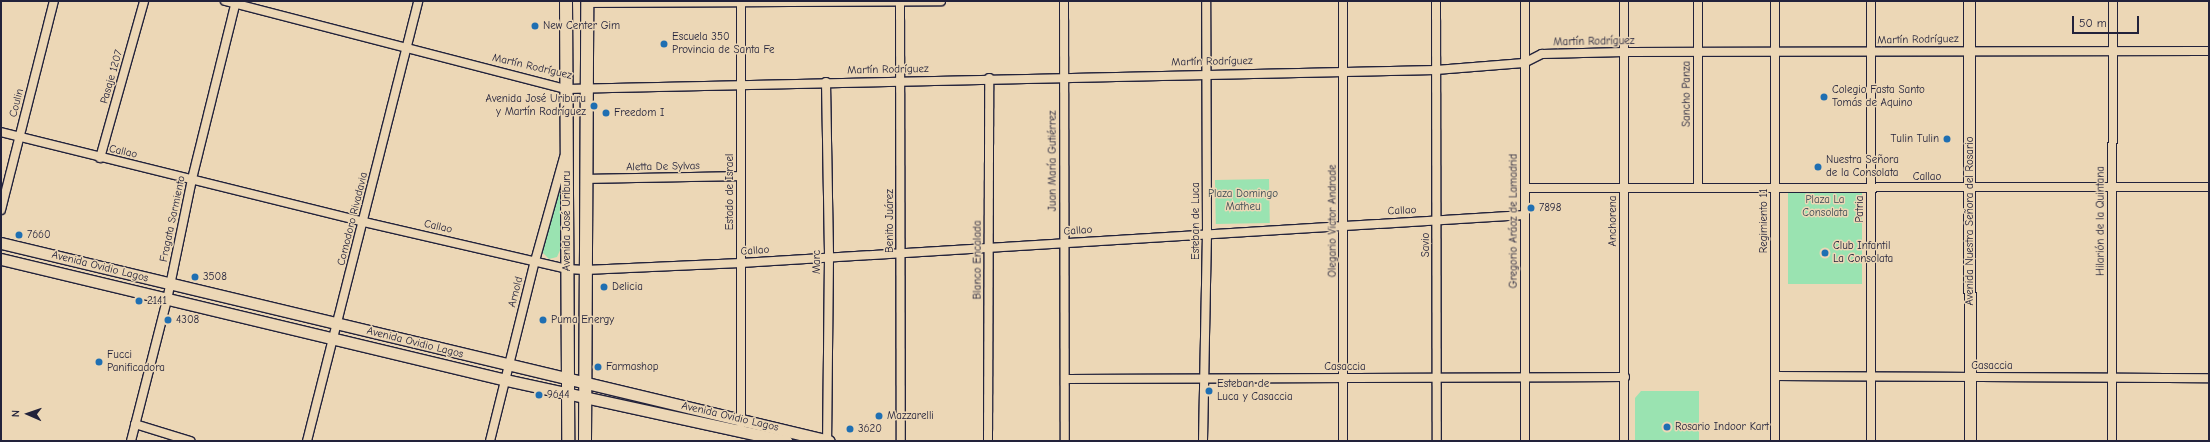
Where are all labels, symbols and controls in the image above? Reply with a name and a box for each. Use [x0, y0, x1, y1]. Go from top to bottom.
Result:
scale bar [2074, 8, 2141, 34]
text: 50 m [2079, 16, 2107, 30]
place label: New Center Gim [543, 19, 620, 33]
marker: New Center Gim [530, 21, 540, 31]
place label: Escuela 350 Provincia de Santa Fe [672, 31, 775, 57]
street label: Martín Rodríguez [1877, 33, 1959, 47]
street label: Martín Rodríguez [1553, 35, 1635, 49]
marker: Escuela 350 Provincia de Santa Fe [659, 39, 669, 49]
street label: Pasaje 1207 [98, 49, 126, 105]
street label: Martín Rodríguez [491, 51, 573, 83]
street label: Martín Rodríguez [1171, 55, 1253, 69]
street label: Sancho Panza [1680, 61, 1694, 127]
street label: Martín Rodríguez [847, 63, 929, 77]
place label: Colegio Fasta Santo Tomás de Aquino [1832, 84, 1925, 110]
street label: Coulin [7, 87, 27, 119]
marker: Colegio Fasta Santo Tomás de Aquino [1819, 92, 1829, 102]
place label: Avenida José Uriburu y Martín Rodríguez [486, 93, 586, 119]
marker: Avenida José Uriburu y Martín Rodríguez [589, 101, 599, 111]
place label: Freedom I [614, 106, 664, 120]
marker: Freedom I [601, 108, 611, 118]
street label: Juan María Gutiérrez [1046, 111, 1060, 211]
place label: Tulin Tulin [1891, 132, 1939, 146]
marker: Tulin Tulin [1942, 134, 1952, 144]
street label: Avenida Nuestra Señora del Rosario [1963, 136, 1977, 306]
street label: Callao [108, 142, 138, 162]
street label: Estado de Israel [723, 154, 737, 230]
street label: Gregorio Aráoz de Lamadrid [1507, 154, 1521, 288]
place label: Nuestra Señora de la Consolata [1826, 154, 1899, 180]
street label: Aletta De Sylvas [626, 160, 700, 174]
marker: Nuestra Señora de la Consolata [1813, 162, 1823, 172]
street label: Olegario Victor Andrade [1326, 165, 1340, 277]
street label: Hilarión de la Quintana [2094, 166, 2108, 276]
street label: Callao [1913, 170, 1941, 184]
street label: Comodoro Rivadavia [335, 171, 371, 267]
street label: Avenida José Uriburu [560, 171, 574, 271]
street label: Fragata Sarmiento [157, 175, 189, 263]
street label: Esteban de Luca [1189, 182, 1203, 260]
park label: Plaza Domingo Matheu [1208, 188, 1278, 214]
street label: Benito Juárez [883, 189, 897, 253]
street label: Regimiento 11 [1757, 189, 1771, 253]
park label: Plaza La Consolata [1802, 194, 1848, 220]
street label: Patria [1853, 195, 1867, 223]
street label: Anchorena [1606, 196, 1620, 246]
place label: 7898 [1539, 201, 1561, 215]
marker: 7898 [1526, 203, 1536, 213]
street label: Callao [1387, 204, 1417, 218]
street label: Callao [423, 217, 453, 237]
street label: Blanco Encalada [971, 220, 985, 300]
street label: Callao [1063, 223, 1093, 239]
place label: 7660 [27, 228, 51, 242]
marker: 7660 [14, 230, 24, 240]
street label: Savio [1419, 233, 1433, 257]
place label: Club Infantil La Consolata [1833, 240, 1893, 266]
street label: Callao [740, 243, 770, 259]
marker: Club Infantil La Consolata [1820, 248, 1830, 258]
street label: Avenida Ovidio Lagos [50, 249, 150, 285]
street label: Marc [810, 250, 824, 274]
place label: 3508 [203, 270, 227, 284]
marker: 3508 [190, 272, 200, 282]
street label: Arnold [506, 275, 526, 309]
place label: Delicia [612, 280, 643, 294]
marker: Delicia [599, 282, 609, 292]
place label: 2141 [147, 294, 167, 308]
marker: 2141 [134, 296, 144, 306]
place label: 4308 [176, 313, 199, 327]
place label: Puma Energy [551, 313, 614, 327]
marker: 4308 [163, 315, 173, 325]
marker: Puma Energy [538, 315, 548, 325]
street label: Avenida Ovidio Lagos [365, 325, 465, 361]
place label: Fucci Panificadora [107, 349, 165, 375]
marker: Fucci Panificadora [94, 357, 104, 367]
street label: Casaccia [1971, 359, 2013, 373]
place label: Farmashop [606, 360, 659, 374]
street label: Casaccia [1324, 360, 1366, 374]
marker: Farmashop [593, 362, 603, 372]
place label: Esteban de Luca y Casaccia [1217, 378, 1293, 404]
marker: Esteban de Luca y Casaccia [1204, 386, 1214, 396]
place label: 9644 [547, 388, 569, 402]
marker: 9644 [534, 390, 544, 400]
north arrow [8, 394, 48, 434]
street label: Avenida Ovidio Lagos [680, 399, 780, 435]
place label: Mazzarelli [887, 409, 934, 423]
text: N [9, 410, 22, 417]
marker: Mazzarelli [874, 411, 884, 421]
place label: Rosario Indoor Kart [1675, 420, 1769, 434]
place label: 3620 [858, 422, 882, 436]
marker: Rosario Indoor Kart [1662, 422, 1672, 432]
marker: 3620 [845, 424, 855, 434]

